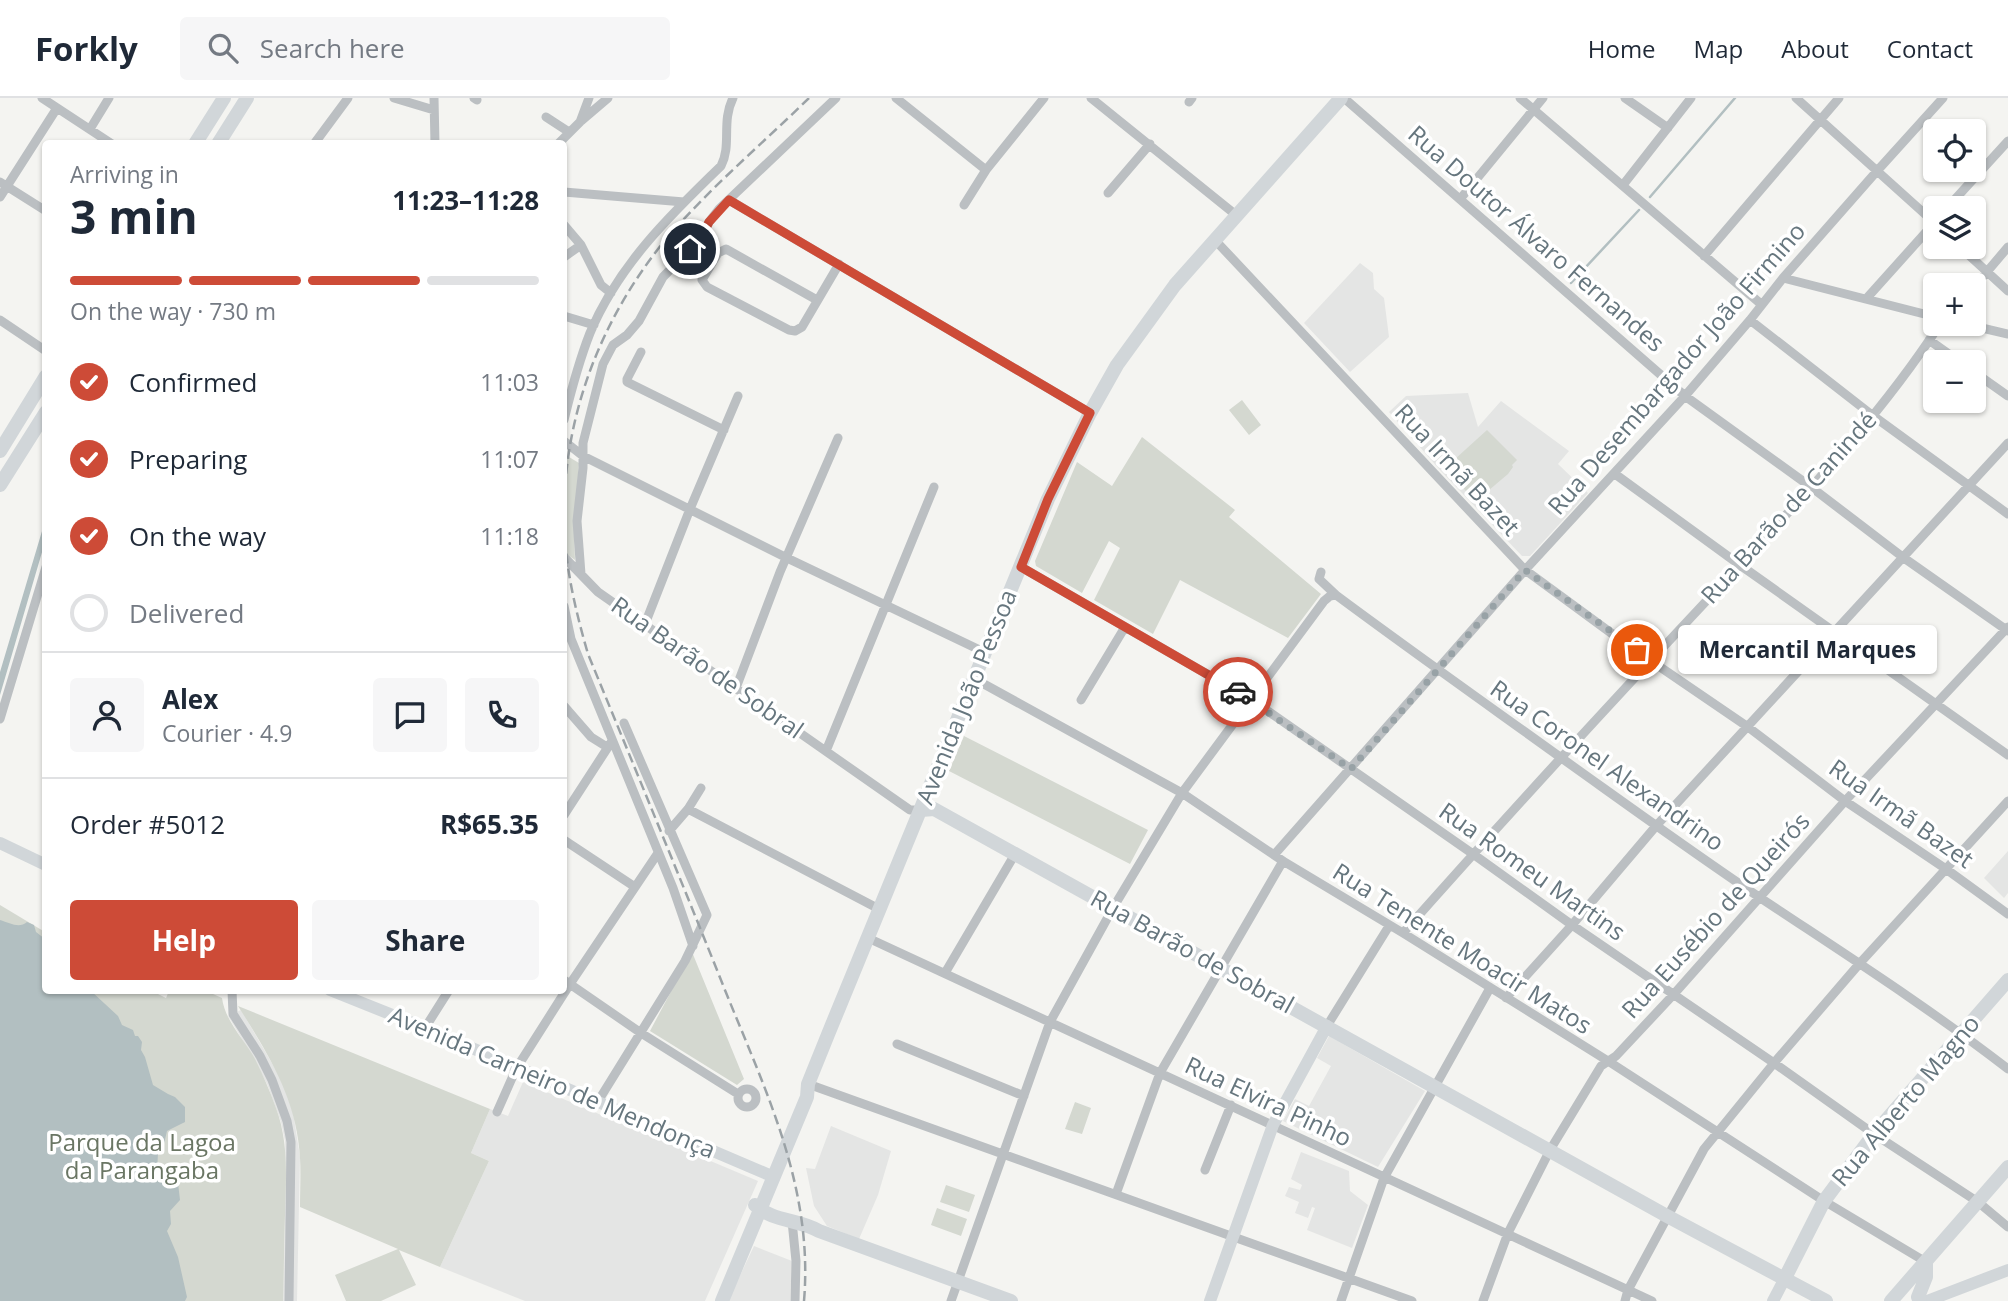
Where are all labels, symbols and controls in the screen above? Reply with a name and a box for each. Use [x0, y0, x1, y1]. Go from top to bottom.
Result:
search box [180, 17, 670, 80]
text: Forkly [35, 26, 138, 71]
icon: search [204, 29, 242, 67]
text: Search here [260, 30, 405, 66]
text: Home [1588, 32, 1656, 65]
text: Map [1694, 32, 1743, 65]
text: About [1781, 32, 1849, 65]
text: Contact [1887, 32, 1973, 65]
street label: Rua Doutor Álvaro Fernandes [1402, 117, 1672, 359]
map controls [1923, 119, 1986, 413]
button: locate [1923, 119, 1986, 182]
text: Arriving in [70, 158, 179, 190]
text: 11:23–11:28 [392, 182, 539, 218]
text: 3 min [70, 185, 198, 247]
button: layers [1923, 196, 1986, 259]
street label: Rua Desembargador João Firmino [1540, 215, 1812, 521]
pin [660, 219, 720, 279]
icon: home [671, 230, 709, 268]
button: + [1923, 273, 1986, 336]
text: On the way · 730 m [70, 295, 276, 327]
button: − [1923, 350, 1986, 413]
icon: check [70, 363, 108, 401]
text: Confirmed [129, 364, 257, 400]
text: 11:03 [480, 366, 539, 398]
street label: Rua Irmã Bazet [1388, 396, 1528, 542]
street label: Rua Barão de Canindé [1693, 404, 1883, 610]
icon: check [70, 440, 108, 478]
text: Preparing [129, 441, 247, 477]
text: 11:07 [480, 443, 539, 475]
icon: check [70, 517, 108, 555]
text: On the way [129, 518, 266, 554]
text: 11:18 [480, 520, 539, 552]
street label: Avenida João Pessoa [907, 584, 1024, 809]
street label: Rua Barão de Sobral [605, 588, 811, 746]
text: Delivered [129, 595, 244, 631]
pin [1607, 620, 1667, 680]
callout: Mercantil Marques [1679, 626, 1938, 674]
icon: bag [1618, 631, 1656, 669]
text: Mercantil Marques [1699, 633, 1916, 665]
courier [1203, 657, 1273, 727]
street label: Rua Coronel Alexandrino [1484, 671, 1731, 858]
icon: car [1219, 673, 1257, 711]
button: person [70, 678, 144, 752]
button: chat [373, 678, 447, 752]
button: phone [465, 678, 539, 752]
text: Alex [162, 681, 218, 717]
text: Courier · 4.9 [162, 717, 292, 749]
street label: Rua Irmã Bazet [1823, 751, 1981, 875]
street label: Rua Romeu Martins [1433, 794, 1633, 948]
street label: Rua Eusébio de Queirós [1613, 805, 1816, 1025]
text: Order #5012 [70, 806, 225, 842]
text: R$65.35 [440, 806, 539, 842]
street label: Rua Tenente Moacir Matos [1327, 854, 1598, 1041]
street label: Rua Barão de Sobral [1085, 881, 1300, 1020]
button: Help [70, 900, 298, 980]
button: Share [312, 900, 539, 980]
street label: Avenida Carneiro de Mendonça [384, 998, 721, 1165]
street label: Rua Alberto Magno [1823, 1007, 1986, 1193]
street label: Rua Elvira Pinho [1180, 1048, 1357, 1154]
park label: Parque da Lagoa da Parangaba [48, 1125, 236, 1186]

